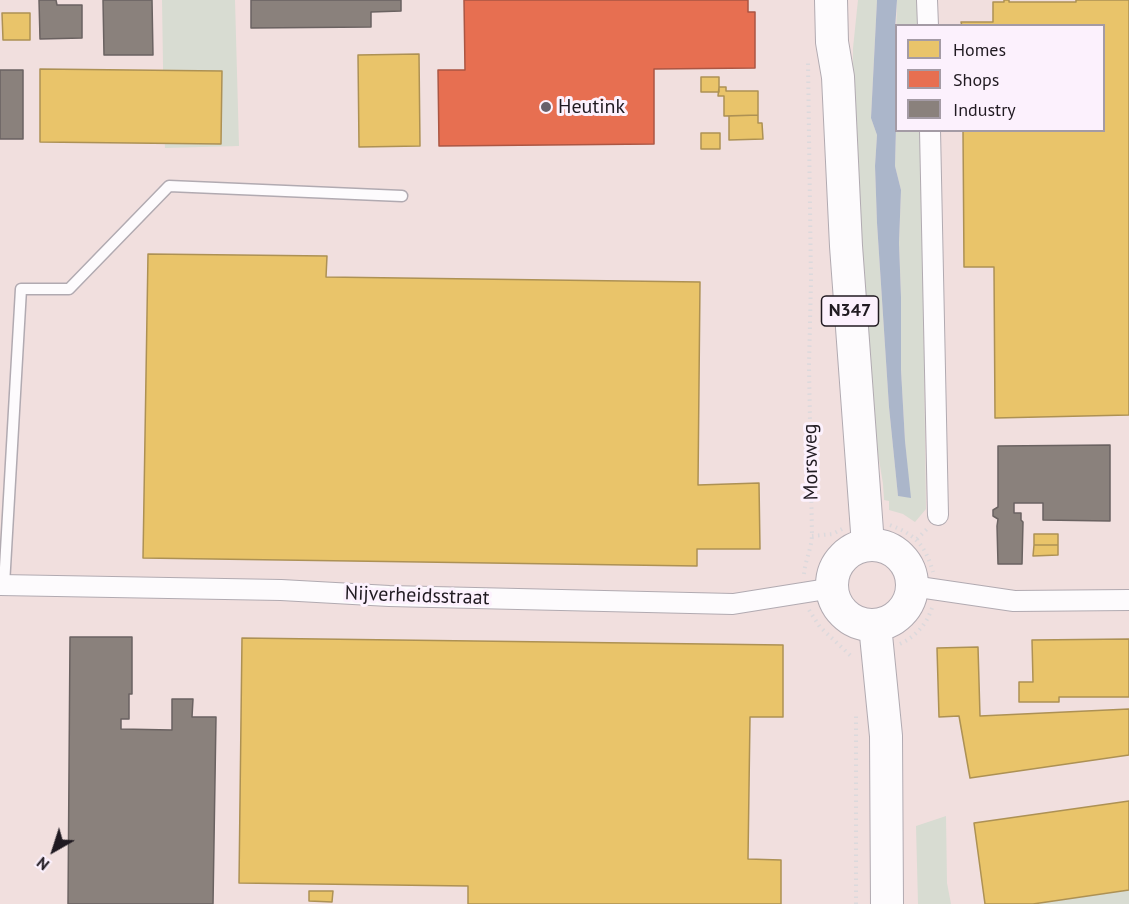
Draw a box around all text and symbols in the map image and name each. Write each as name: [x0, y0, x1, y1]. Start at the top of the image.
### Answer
legend: [895, 24, 1105, 132]
text: Homes: [953, 38, 1006, 61]
text: Shops: [953, 68, 999, 91]
place label: Heutink: [558, 95, 625, 119]
text: Industry: [953, 98, 1016, 121]
marker: Heutink: [539, 100, 553, 114]
road number: N347: [822, 296, 878, 326]
street label: Morsweg: [798, 423, 824, 501]
street label: Nijverheidsstraat: [344, 581, 490, 611]
north arrow: [24, 820, 84, 880]
text: N: [32, 853, 53, 875]

